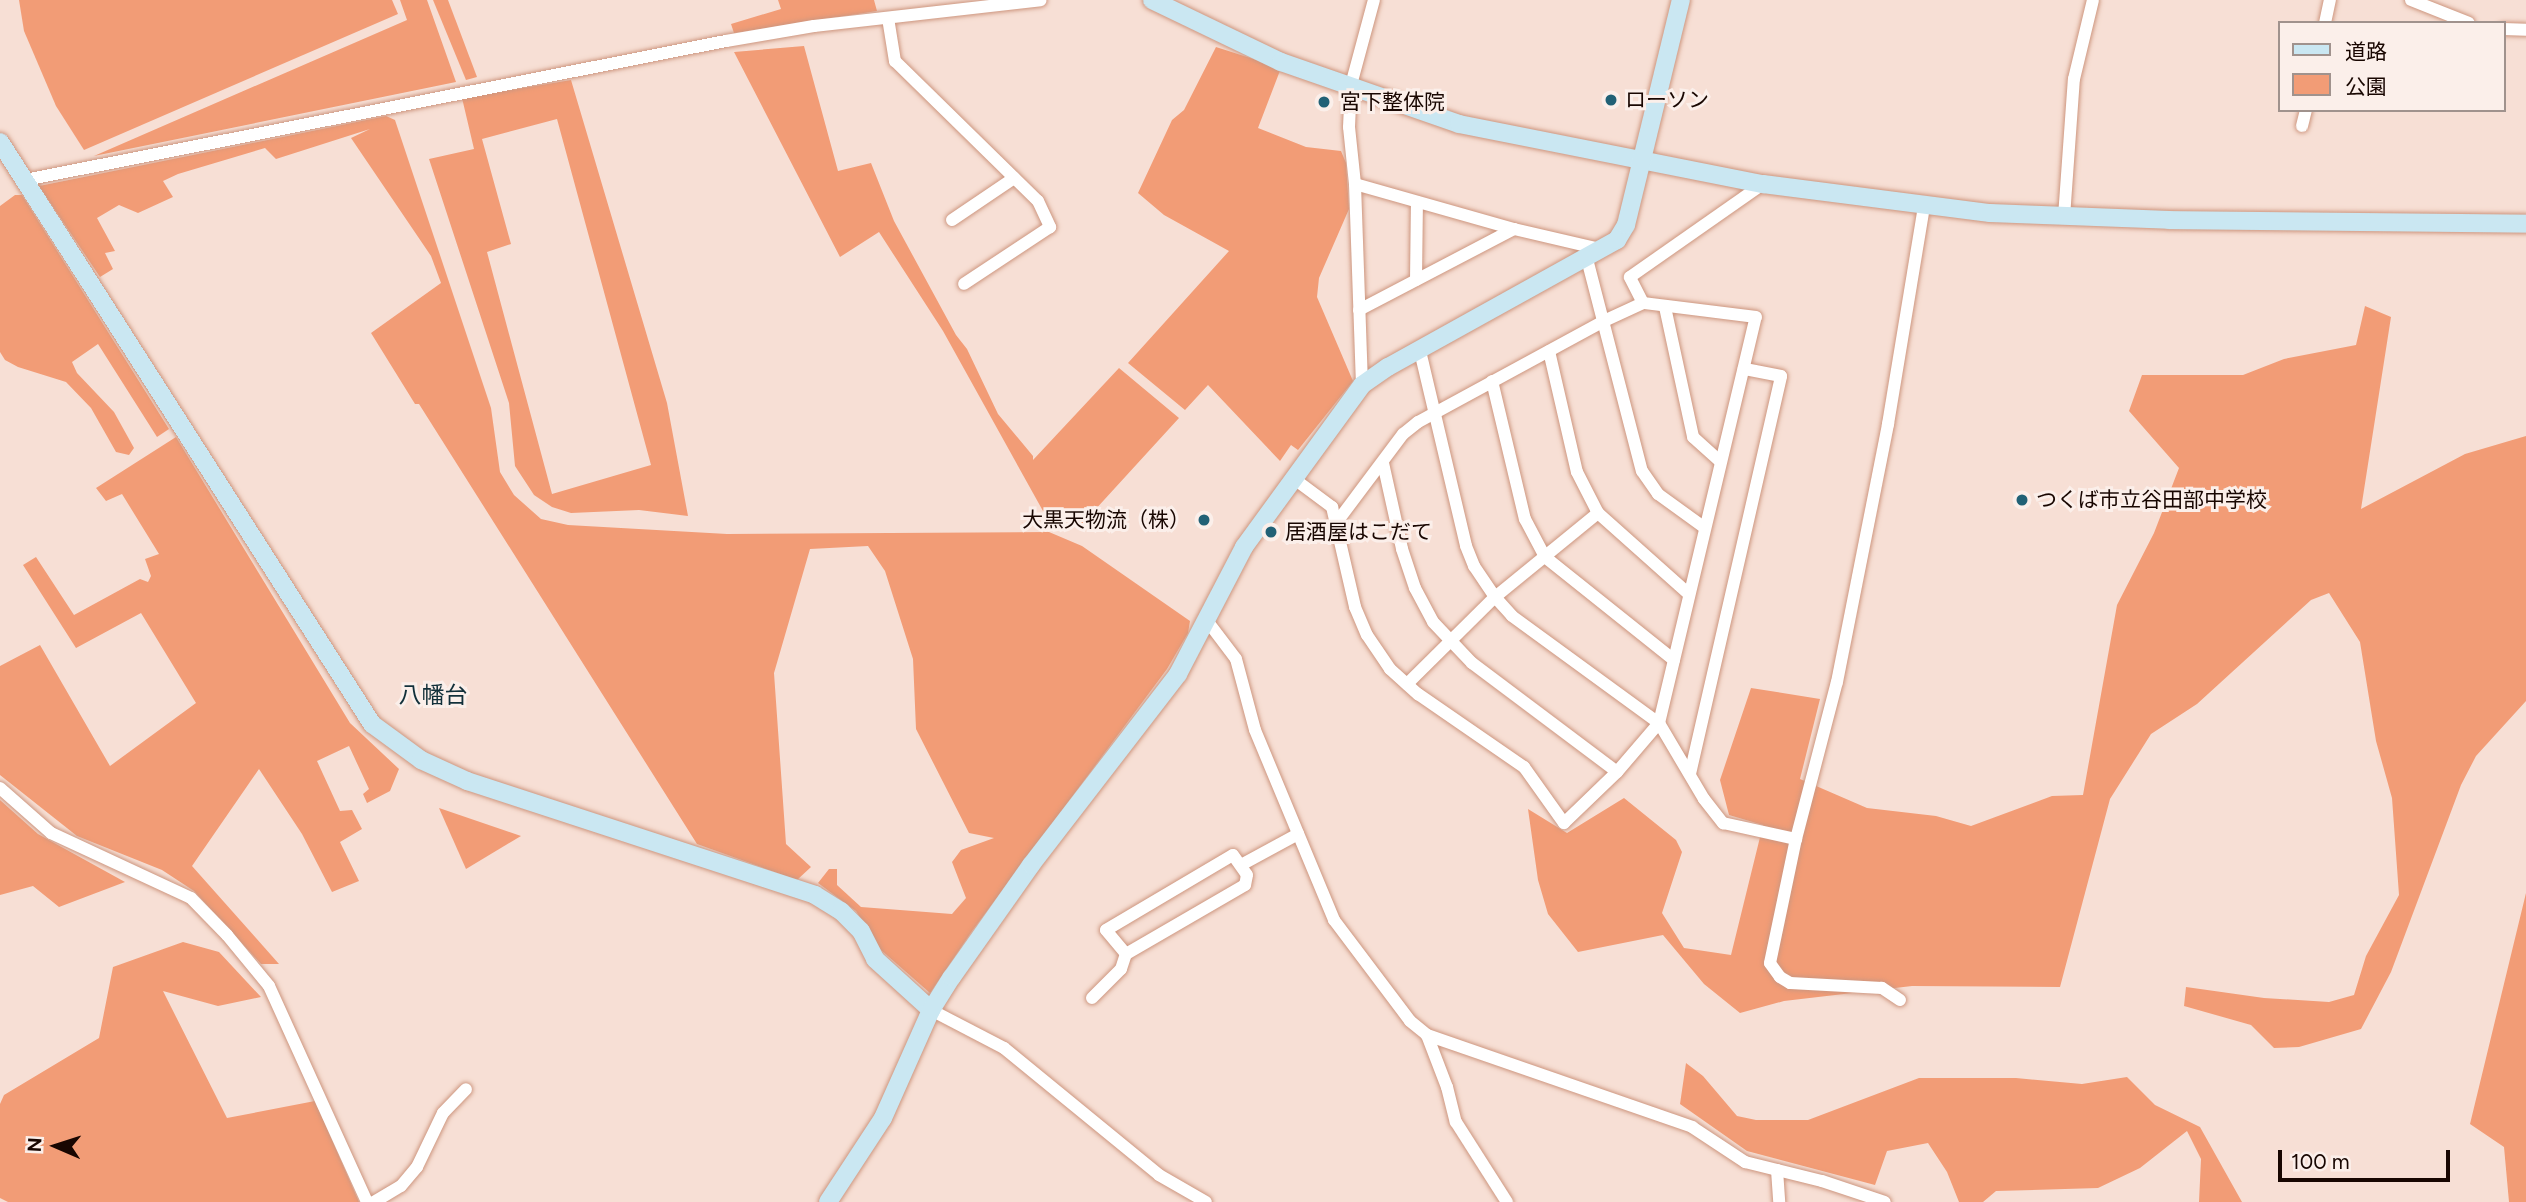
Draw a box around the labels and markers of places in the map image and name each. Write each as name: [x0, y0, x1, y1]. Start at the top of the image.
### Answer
place label: ローソン: [1625, 87, 1709, 113]
place label: 宮下整体院: [1340, 89, 1445, 115]
marker: 宮下整体院: [1314, 92, 1334, 112]
marker: ローソン: [1603, 92, 1619, 108]
place label: つくば市立谷田部中学校: [2036, 487, 2267, 513]
marker: つくば市立谷田部中学校: [2014, 492, 2030, 508]
place label: 大黒天物流（株）: [1022, 507, 1190, 533]
marker: 大黒天物流（株）: [1196, 512, 1212, 528]
place label: 居酒屋はこだて: [1285, 519, 1432, 545]
marker: 居酒屋はこだて: [1263, 524, 1279, 540]

